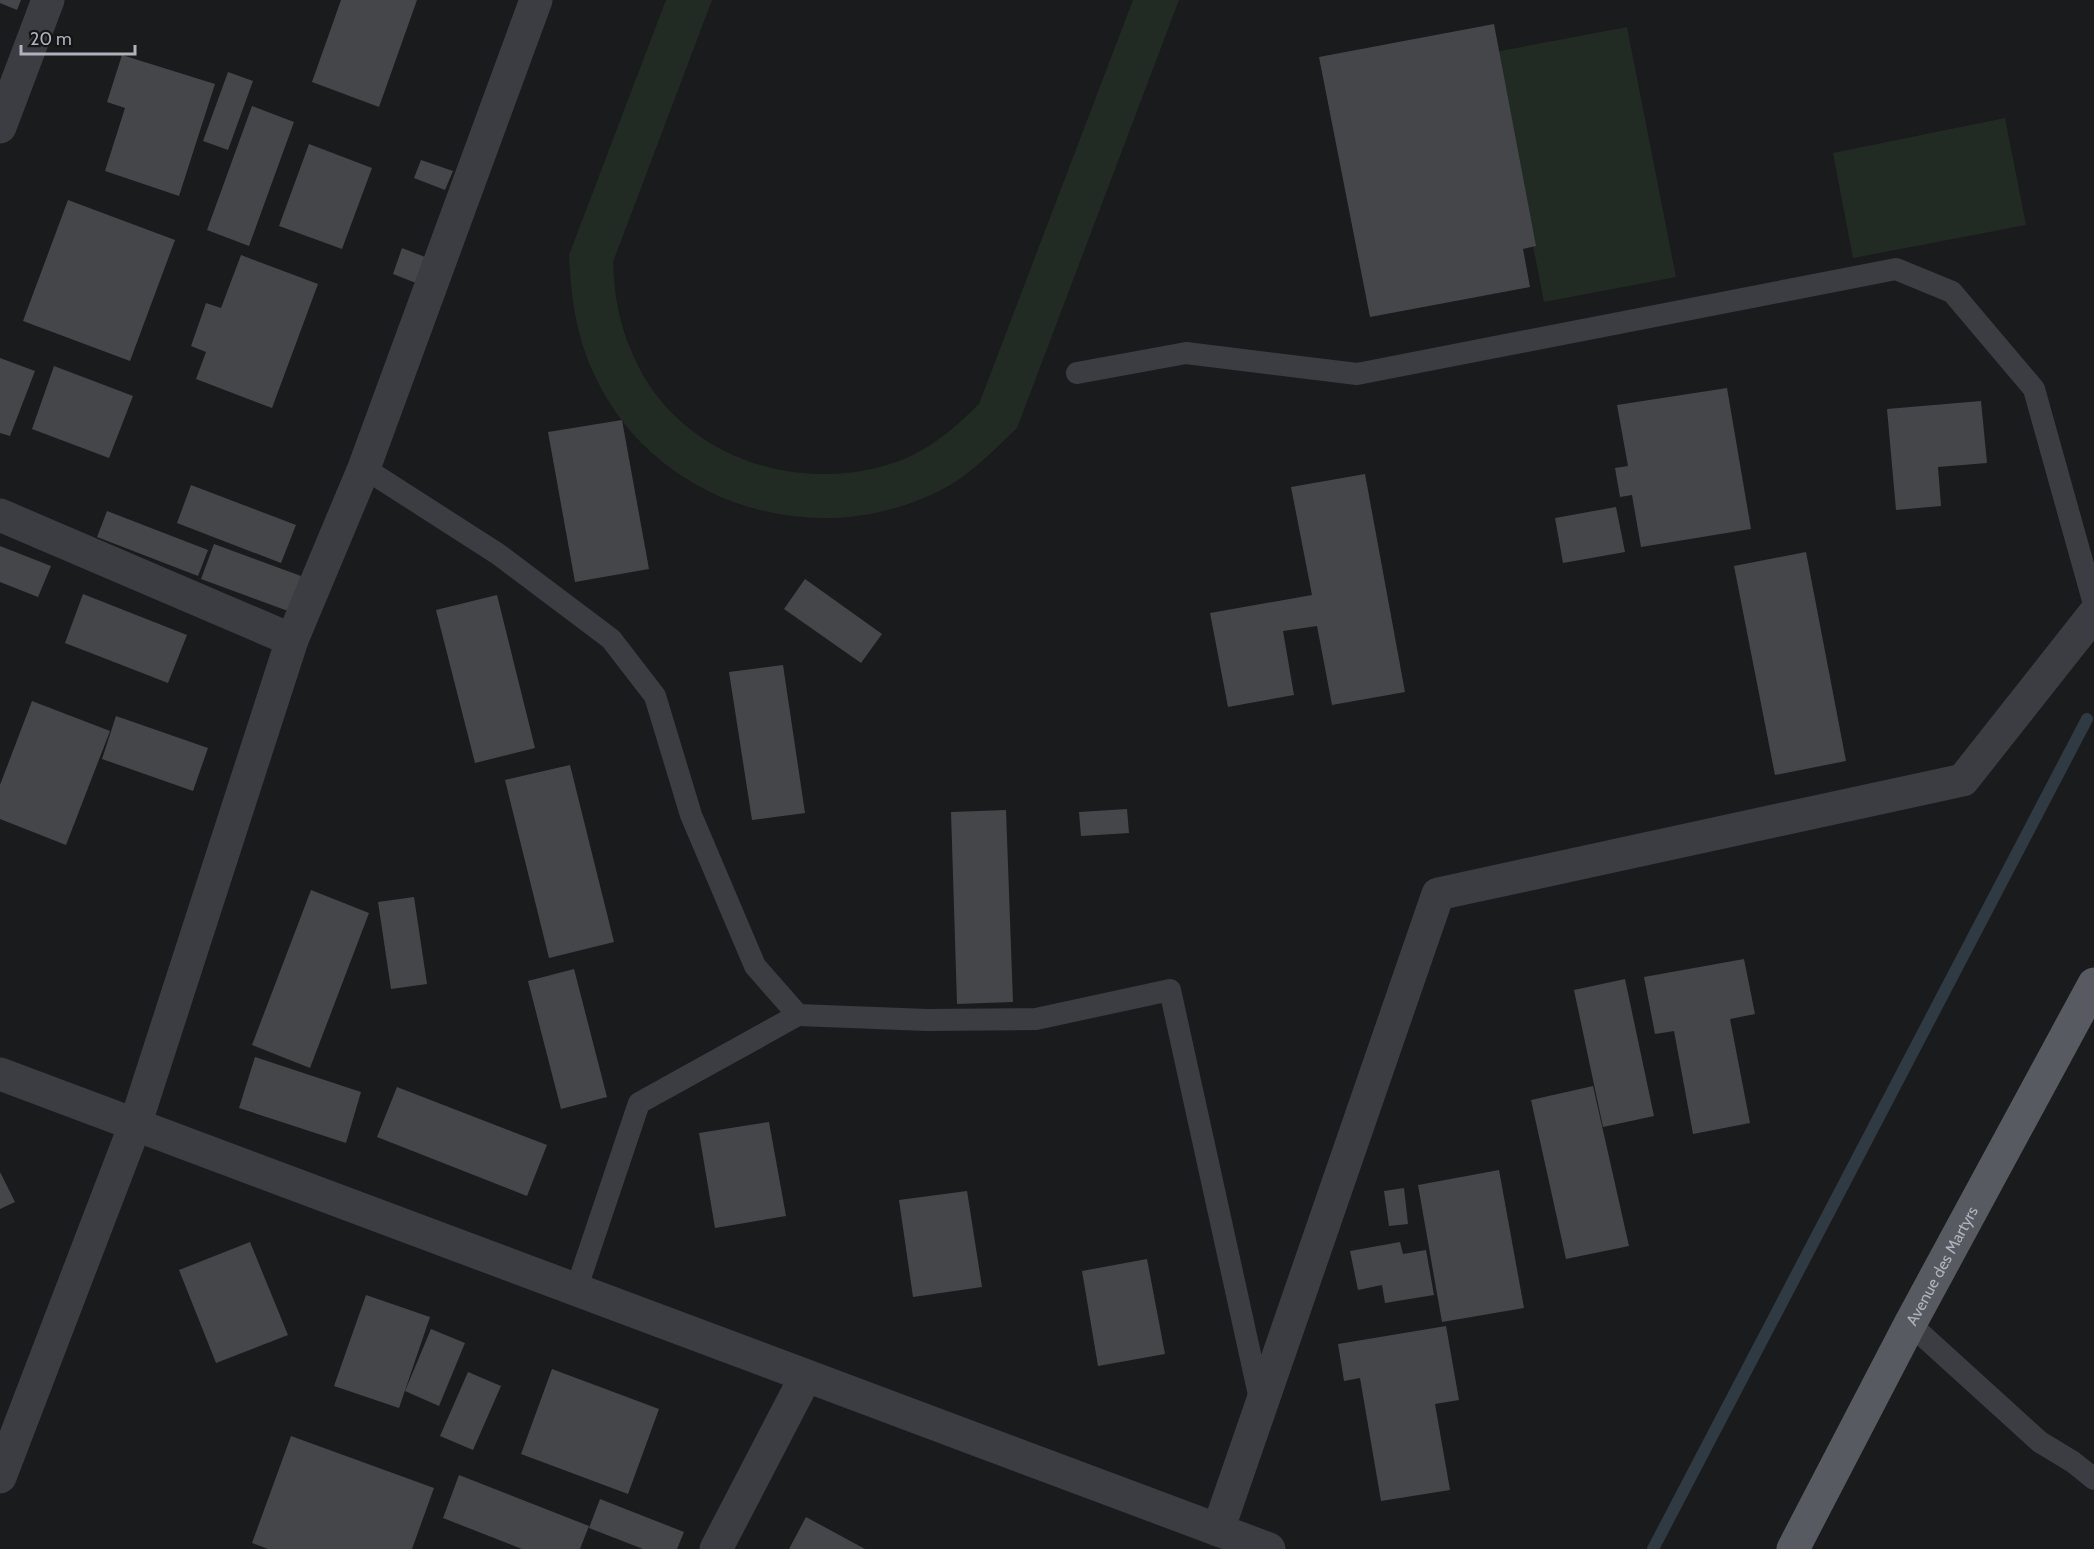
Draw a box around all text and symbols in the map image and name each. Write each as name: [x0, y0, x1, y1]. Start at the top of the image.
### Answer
scale bar: [21, 18, 135, 56]
text: 20 m: [30, 28, 72, 50]
street label: Avenue des Martyrs: [1902, 1203, 1982, 1329]

